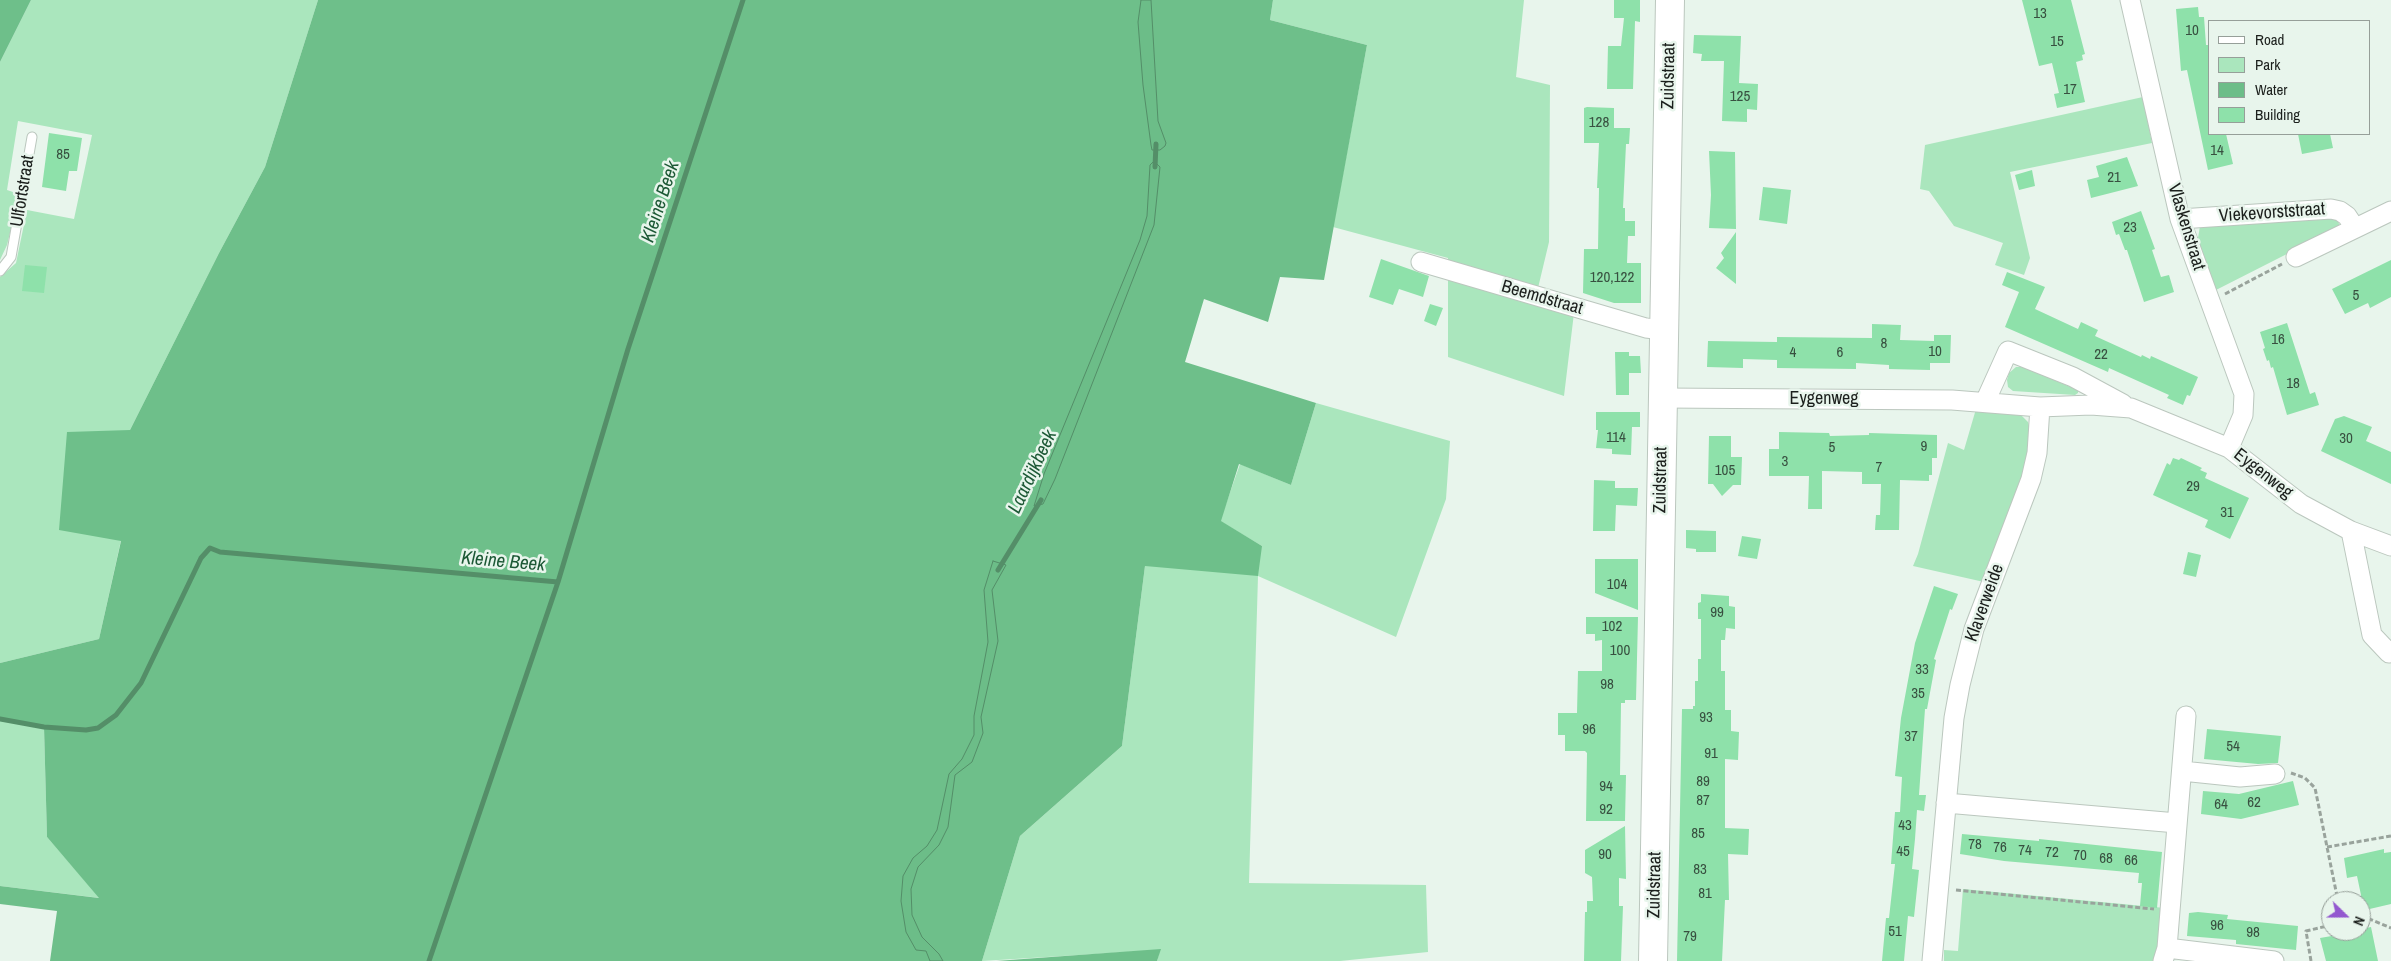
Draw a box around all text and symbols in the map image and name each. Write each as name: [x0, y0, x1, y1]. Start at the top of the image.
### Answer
house number: 13: [2033, 5, 2047, 23]
legend: [2208, 20, 2371, 135]
house number: 10: [2185, 22, 2199, 40]
text: Road: [2255, 29, 2284, 50]
house number: 15: [2050, 33, 2064, 51]
street label: Zuidstraat: [1658, 43, 1680, 109]
text: Park: [2255, 54, 2280, 75]
text: Water: [2255, 79, 2287, 100]
house number: 17: [2063, 81, 2077, 99]
house number: 125: [1730, 88, 1750, 106]
text: Building: [2255, 104, 2300, 125]
house number: 128: [1589, 114, 1609, 132]
house number: 14: [2210, 142, 2224, 160]
house number: 85: [56, 146, 70, 164]
street label: Ulfortstraat: [7, 154, 39, 228]
water label: Kleine Beek: [637, 159, 685, 245]
house number: 21: [2107, 169, 2121, 187]
street label: Vlaskenstraat: [2163, 181, 2209, 273]
street label: Viekevorststraat: [2218, 199, 2326, 227]
house number: 23: [2123, 219, 2137, 237]
house number: 120,122: [1590, 269, 1634, 287]
street label: Beemdstraat: [1499, 276, 1585, 320]
house number: 5: [2353, 287, 2359, 305]
house number: 16: [2271, 331, 2285, 349]
house number: 8: [1881, 335, 1887, 353]
house number: 10: [1928, 343, 1942, 361]
house number: 4: [1790, 344, 1796, 362]
house number: 6: [1837, 344, 1843, 362]
house number: 22: [2094, 346, 2108, 364]
house number: 18: [2286, 375, 2300, 393]
street label: Eygenweg: [1790, 388, 1858, 410]
water label: Laardijkbeek: [1004, 427, 1062, 517]
house number: 114: [1606, 429, 1626, 447]
house number: 30: [2339, 430, 2353, 448]
house number: 9: [1921, 438, 1927, 456]
house number: 5: [1829, 439, 1835, 457]
street label: Eygenweg: [2229, 444, 2297, 504]
street label: Zuidstraat: [1650, 447, 1672, 513]
house number: 3: [1782, 453, 1788, 471]
house number: 7: [1876, 459, 1882, 477]
house number: 105: [1715, 462, 1735, 480]
house number: 29: [2186, 478, 2200, 496]
house number: 31: [2220, 504, 2234, 522]
water label: Kleine Beek: [460, 547, 546, 577]
street label: Klaverweide: [1961, 561, 2009, 645]
house number: 104: [1607, 576, 1627, 594]
house number: 99: [1710, 604, 1724, 622]
house number: 102: [1602, 618, 1622, 636]
house number: 100: [1610, 642, 1630, 660]
house number: 33: [1915, 661, 1929, 679]
house number: 98: [1600, 676, 1614, 694]
house number: 35: [1911, 685, 1925, 703]
house number: 93: [1699, 709, 1713, 727]
house number: 96: [1582, 721, 1596, 739]
house number: 37: [1904, 728, 1918, 746]
house number: 54: [2226, 738, 2240, 756]
house number: 91: [1704, 745, 1718, 763]
house number: 89: [1696, 773, 1710, 791]
house number: 94: [1599, 778, 1613, 796]
house number: 87: [1696, 792, 1710, 810]
house number: 62: [2247, 794, 2261, 812]
house number: 64: [2214, 796, 2228, 814]
house number: 92: [1599, 801, 1613, 819]
house number: 43: [1898, 817, 1912, 835]
house number: 85: [1691, 825, 1705, 843]
house number: 78: [1968, 836, 1982, 854]
house number: 76: [1993, 839, 2007, 857]
house number: 74: [2018, 842, 2032, 860]
house number: 45: [1896, 843, 1910, 861]
house number: 72: [2045, 844, 2059, 862]
house number: 90: [1598, 846, 1612, 864]
house number: 70: [2073, 847, 2087, 865]
house number: 68: [2099, 850, 2113, 868]
street label: Zuidstraat: [1644, 852, 1666, 918]
house number: 66: [2124, 852, 2138, 870]
house number: 83: [1693, 861, 1707, 879]
house number: 81: [1698, 885, 1712, 903]
north arrow: [2321, 891, 2371, 941]
text: N: [2349, 914, 2369, 928]
house number: 96: [2210, 917, 2224, 935]
house number: 51: [1888, 923, 1902, 941]
house number: 98: [2246, 924, 2260, 942]
house number: 79: [1683, 928, 1697, 946]

